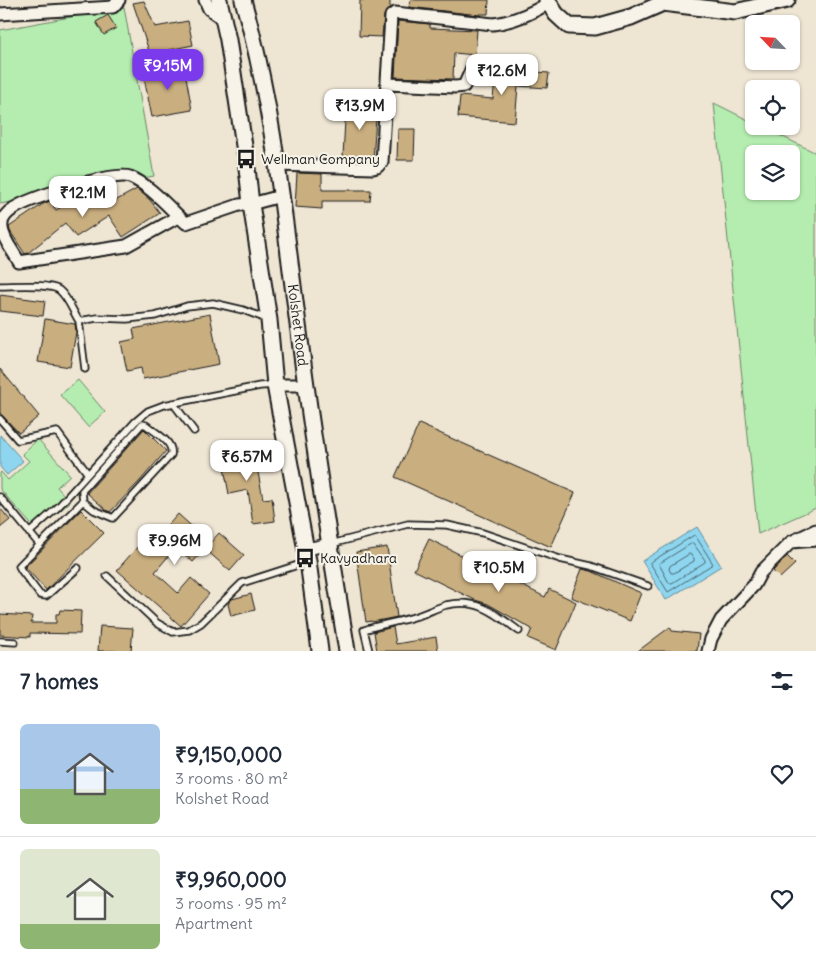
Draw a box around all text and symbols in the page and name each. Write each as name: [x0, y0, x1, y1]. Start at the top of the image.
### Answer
north arrow: [745, 15, 800, 70]
map controls: [745, 15, 800, 200]
pin: ₹9.15M: [127, 48, 209, 91]
pin: ₹12.6M: [461, 54, 543, 96]
text: ₹9.15M: [143, 55, 193, 75]
text: ₹12.6M: [477, 60, 527, 80]
button: locate: [745, 80, 800, 135]
pin: ₹13.9M: [319, 88, 401, 131]
text: ₹13.9M: [335, 95, 385, 115]
button: layers: [745, 145, 800, 200]
bus stop icon: Wellman Company: [235, 148, 257, 170]
place label: Wellman Company: [261, 150, 380, 168]
pin: ₹12.1M: [42, 176, 124, 218]
text: ₹12.1M: [60, 182, 106, 202]
street label: Kolshet Road: [284, 283, 312, 367]
pin: ₹6.57M: [206, 440, 288, 482]
text: ₹6.57M: [221, 446, 273, 466]
pin: ₹9.96M: [134, 524, 216, 566]
text: ₹9.96M: [149, 530, 201, 550]
bus stop icon: Kavyadhara: [294, 547, 316, 569]
place label: Kavyadhara: [320, 549, 397, 567]
pin: ₹10.5M: [458, 550, 540, 593]
text: ₹10.5M: [473, 557, 525, 577]
icon: filters: [768, 667, 796, 695]
text: 7 homes: [20, 668, 99, 695]
text: ₹9,150,000: [175, 741, 282, 768]
icon: home: [60, 744, 120, 804]
icon: heart: [768, 760, 796, 788]
text: 3 rooms · 80 m²: [175, 768, 288, 788]
text: Kolshet Road: [175, 788, 269, 808]
text: ₹9,960,000: [175, 866, 287, 893]
icon: home: [60, 869, 120, 929]
icon: heart: [768, 885, 796, 913]
text: 3 rooms · 95 m²: [175, 893, 287, 913]
text: Apartment: [175, 913, 253, 933]

